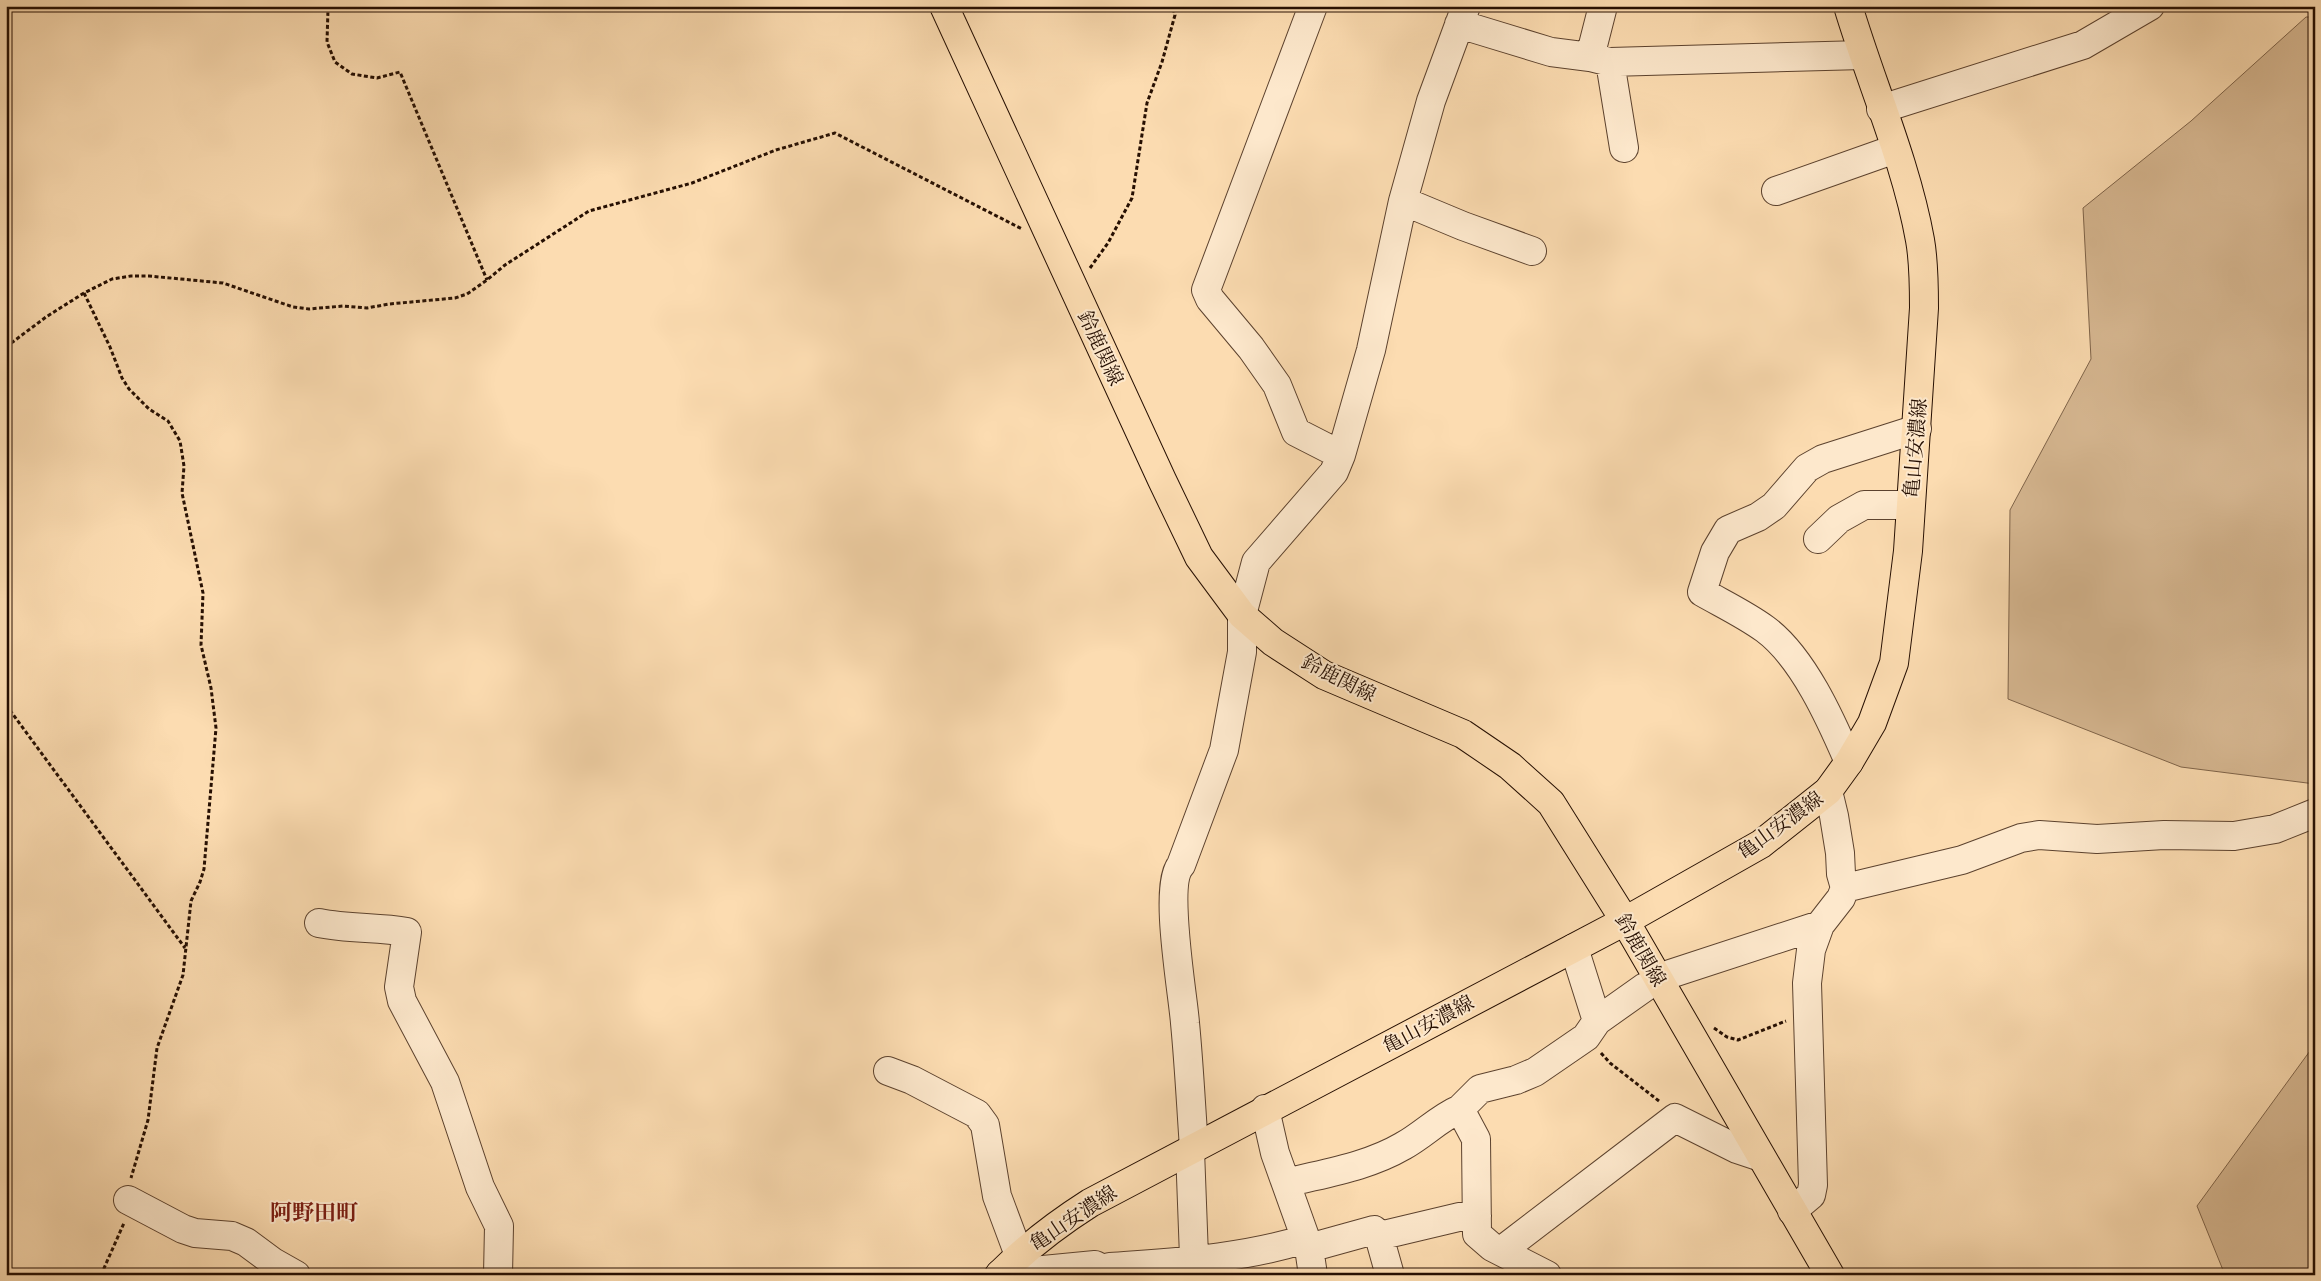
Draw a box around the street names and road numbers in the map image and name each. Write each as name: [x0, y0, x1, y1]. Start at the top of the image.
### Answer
street label: 鈴鹿関線: [1071, 307, 1128, 390]
street label: 亀山安濃線: [1900, 397, 1933, 499]
street label: 鈴鹿関線: [1297, 650, 1380, 709]
street label: 亀山安濃線: [1733, 787, 1829, 866]
street label: 鈴鹿関線: [1609, 910, 1671, 992]
street label: 亀山安濃線: [1379, 991, 1479, 1060]
street label: 亀山安濃線: [1025, 1181, 1122, 1258]

